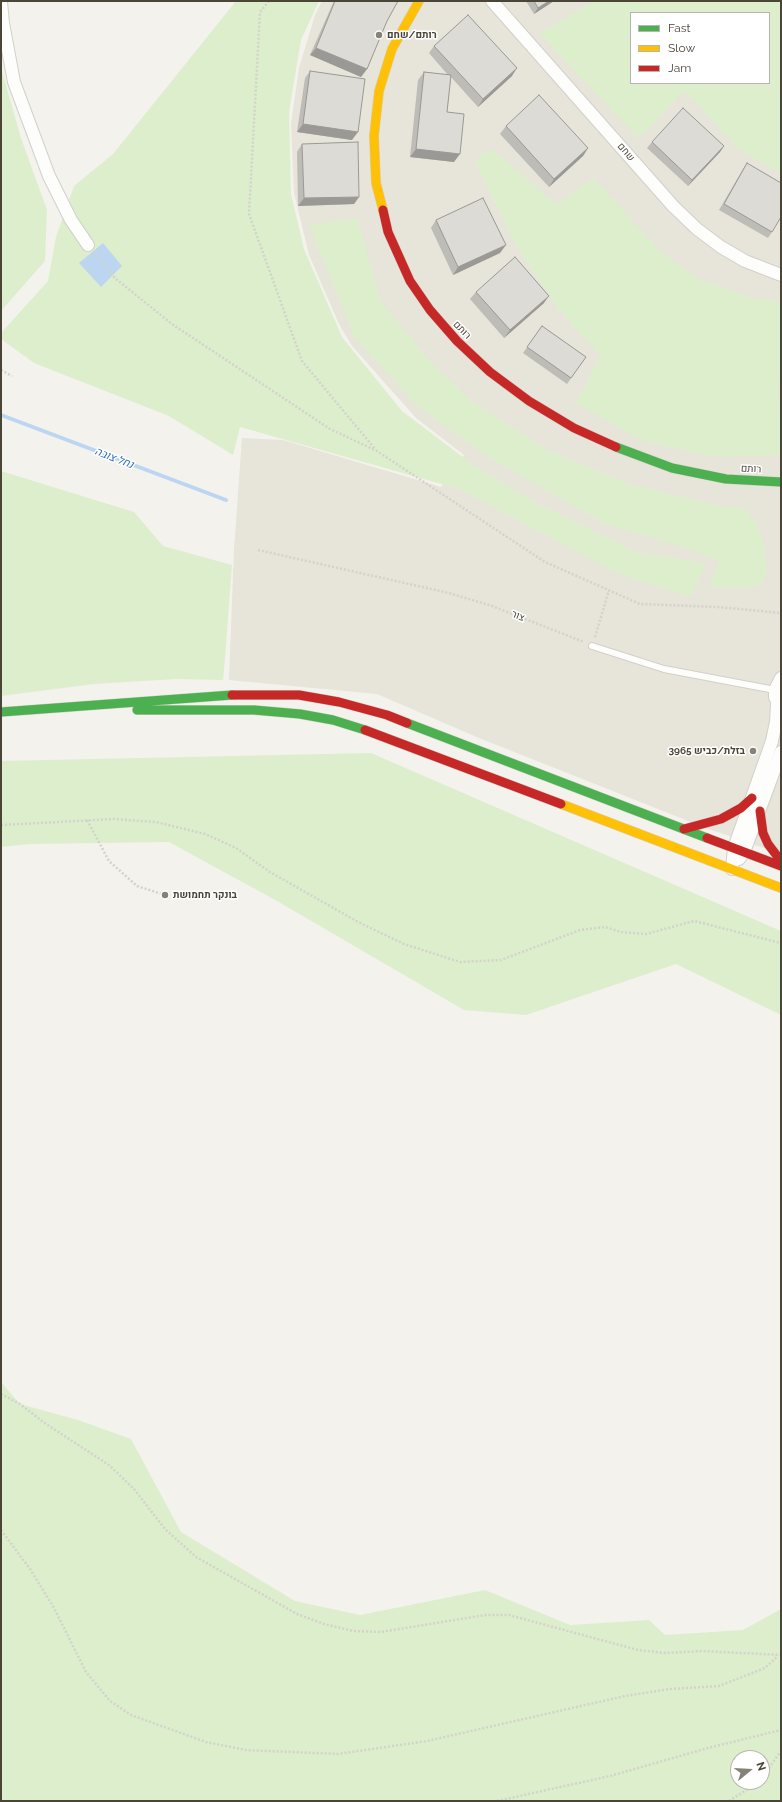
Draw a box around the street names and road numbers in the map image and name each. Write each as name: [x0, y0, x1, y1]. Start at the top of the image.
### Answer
street label: שחם: [615, 140, 637, 164]
street label: רותם: [451, 318, 473, 342]
street label: רותם: [740, 462, 762, 476]
street label: צור: [510, 608, 526, 624]

